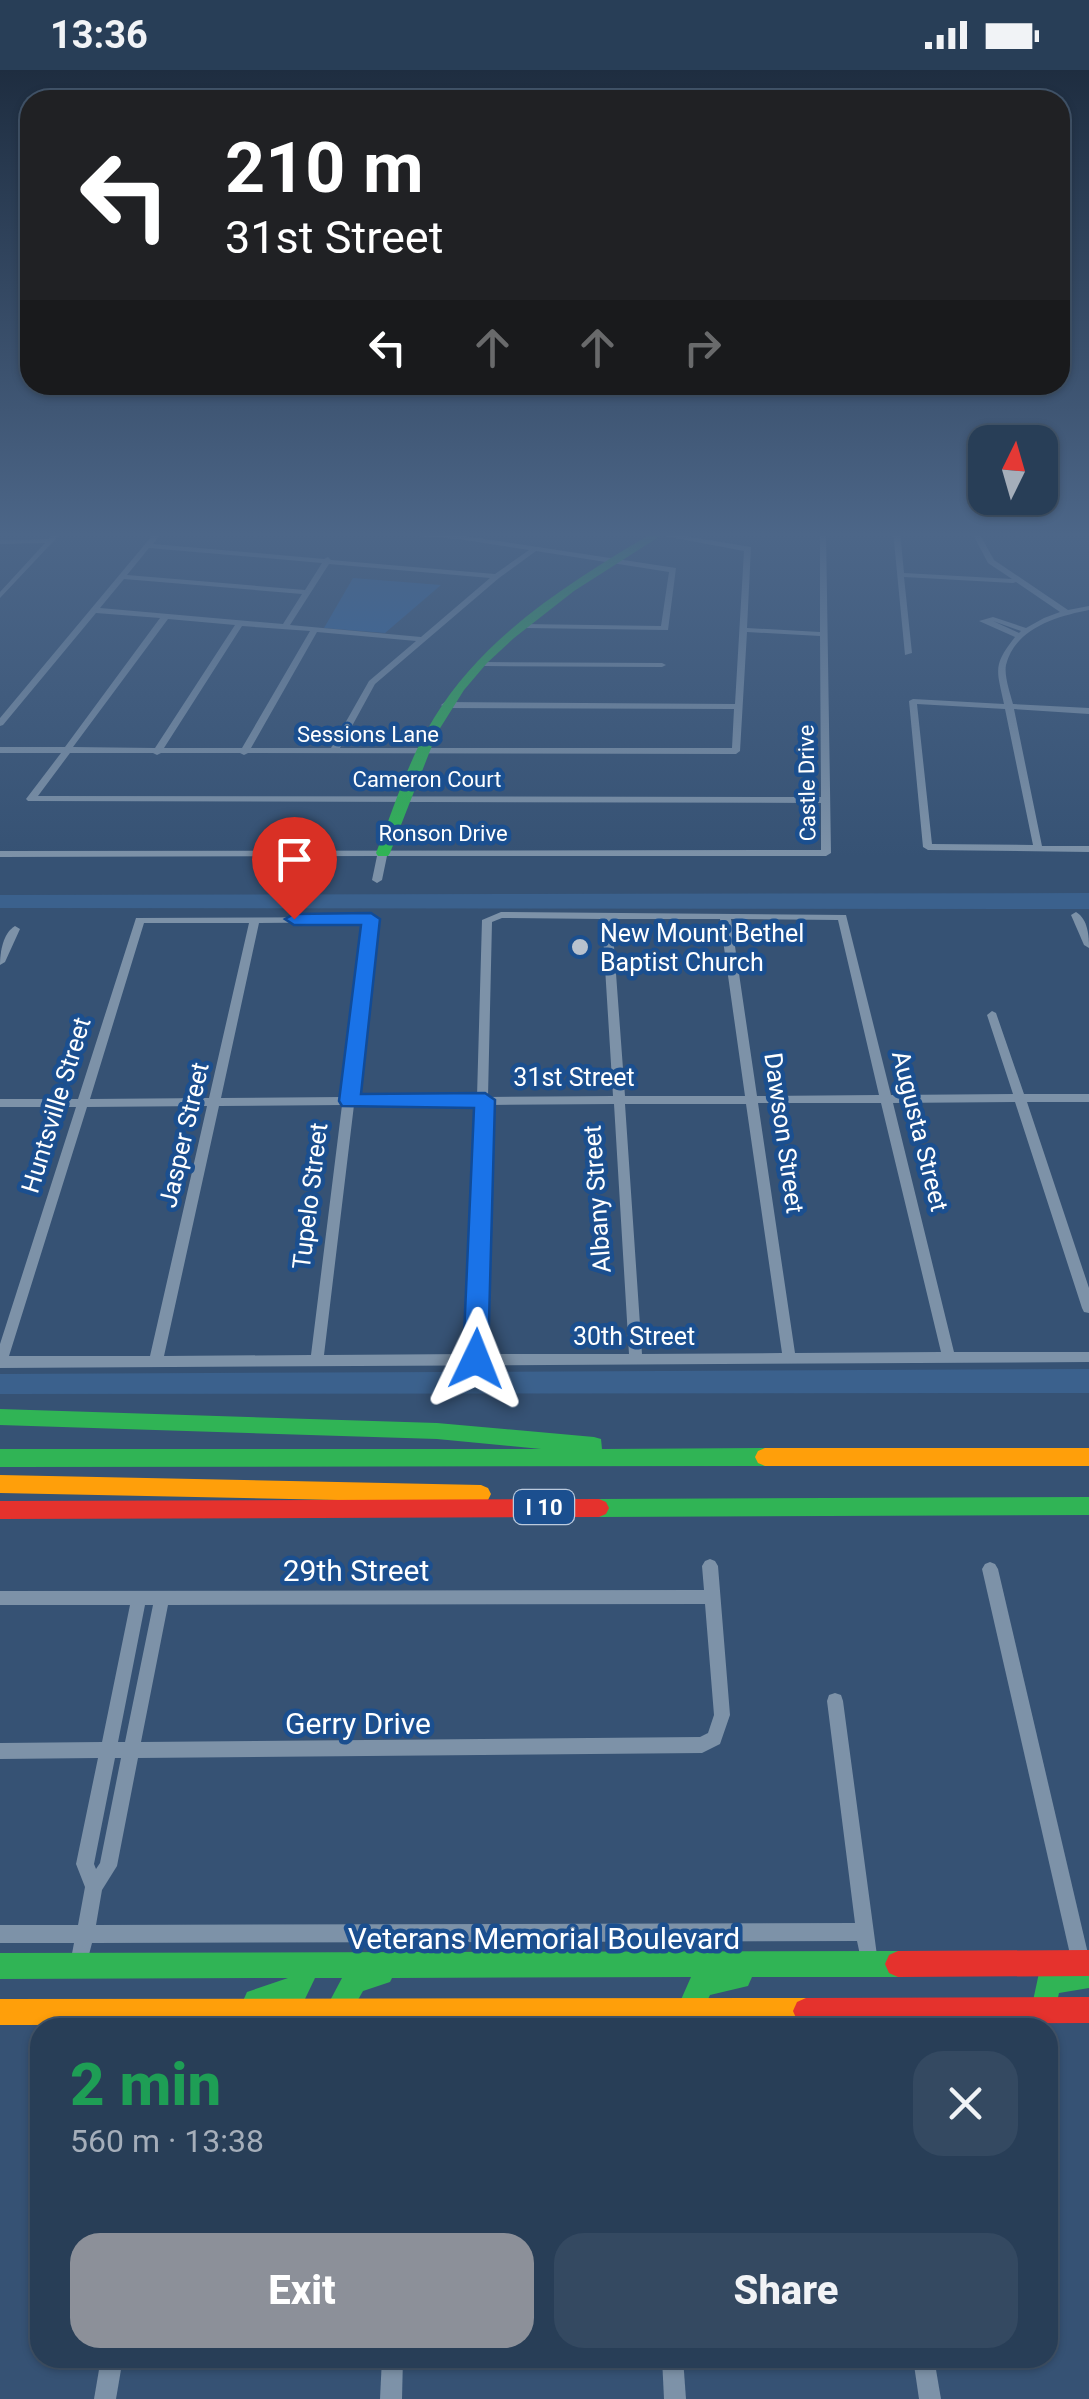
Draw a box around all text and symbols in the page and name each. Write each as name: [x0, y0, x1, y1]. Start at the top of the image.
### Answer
text: 13:36: [50, 13, 148, 57]
text: 210 m: [225, 127, 424, 209]
icon: left: [60, 130, 190, 260]
text: 31st Street: [225, 211, 443, 264]
icon: left: [360, 320, 415, 375]
icon: ahead: [465, 320, 520, 375]
icon: ahead: [570, 320, 625, 375]
icon: right: [675, 320, 730, 375]
north arrow: [968, 425, 1058, 515]
map controls: [968, 425, 1058, 515]
street label: Sessions Lane: [297, 722, 439, 747]
street label: Castle Drive: [793, 724, 821, 842]
street label: Cameron Court: [353, 767, 501, 792]
pin: [252, 817, 337, 920]
street label: Ronson Drive: [378, 821, 508, 846]
icon: arrive: [267, 832, 322, 887]
place label: New Mount Bethel Baptist Church: [600, 919, 804, 977]
marker: New Mount Bethel Baptist Church: [569, 936, 591, 958]
street label: Huntsville Street: [15, 1014, 97, 1196]
street label: Augusta Street: [886, 1048, 954, 1214]
street label: Dawson Street: [758, 1051, 810, 1215]
street label: Jasper Street: [153, 1060, 215, 1210]
street label: 31st Street: [513, 1063, 635, 1092]
street label: Tupelo Street: [287, 1121, 333, 1271]
street label: Albany Street: [577, 1124, 617, 1274]
position arrow: [424, 1307, 528, 1411]
street label: 30th Street: [573, 1322, 695, 1351]
road number: I 10: [514, 1490, 574, 1524]
street label: 29th Street: [283, 1553, 429, 1588]
street label: Gerry Drive: [285, 1706, 431, 1741]
street label: Veterans Memorial Boulevard: [348, 1921, 740, 1956]
text: 2 min: [70, 2049, 221, 2120]
button: close: [913, 2051, 1018, 2156]
text: 560 m · 13:38: [70, 2122, 264, 2160]
button: Exit: [70, 2233, 534, 2348]
button: Share: [554, 2233, 1018, 2348]

